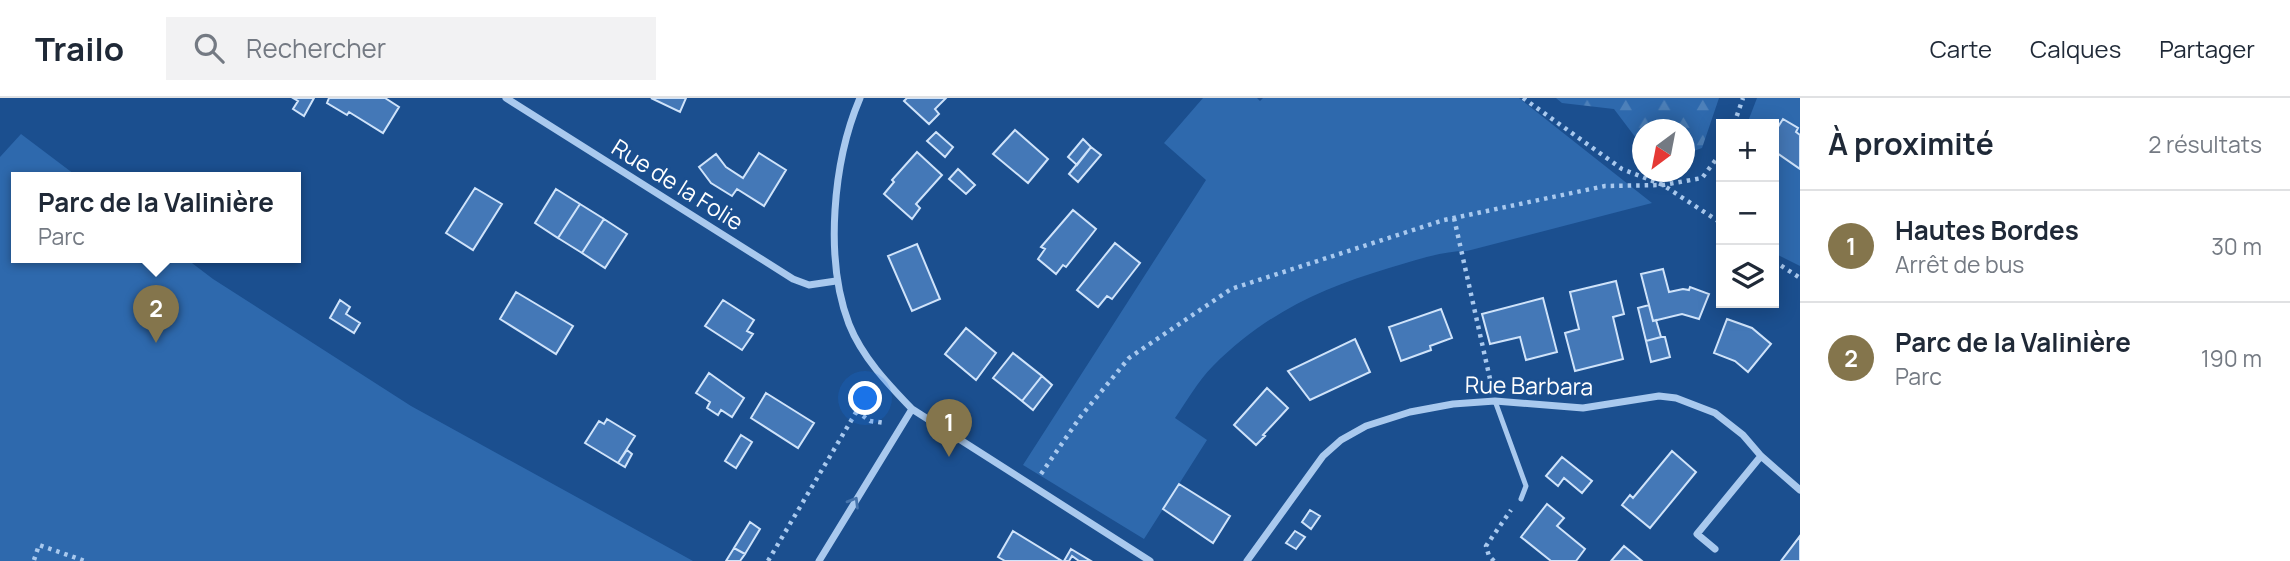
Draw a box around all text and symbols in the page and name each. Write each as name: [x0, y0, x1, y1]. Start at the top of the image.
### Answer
search box: [166, 17, 656, 80]
text: Trailo: [35, 26, 124, 71]
icon: search: [190, 29, 228, 67]
text: Rechercher: [246, 30, 386, 66]
text: Carte: [1930, 32, 1992, 65]
text: Calques: [2030, 32, 2121, 65]
text: Partager: [2159, 32, 2255, 65]
north arrow: [1632, 119, 1695, 182]
map controls: [1716, 119, 1779, 308]
button: +: [1716, 119, 1779, 182]
text: À proximité: [1828, 123, 1994, 164]
text: 2 résultats: [2148, 128, 2262, 160]
street label: Rue de la Folie: [606, 131, 750, 237]
popup: [11, 172, 301, 263]
button: −: [1716, 182, 1779, 245]
text: Parc de la Valinière: [38, 184, 274, 220]
text: Hautes Bordes: [1895, 212, 2079, 248]
text: Parc: [38, 220, 85, 252]
text: 1: [1846, 230, 1856, 262]
text: 30 m: [2211, 230, 2262, 262]
button: layers: [1716, 245, 1779, 308]
text: Arrêt de bus: [1895, 248, 2024, 280]
pin: 2: [133, 285, 179, 343]
text: Parc de la Valinière: [1895, 324, 2131, 360]
text: 2: [1844, 342, 1858, 374]
text: 190 m: [2201, 342, 2262, 374]
text: Parc: [1895, 360, 1942, 392]
street label: Rue Barbara: [1465, 368, 1593, 402]
your location: [848, 381, 882, 415]
pin: 1: [926, 399, 972, 457]
one-way arrow: [846, 497, 859, 510]

